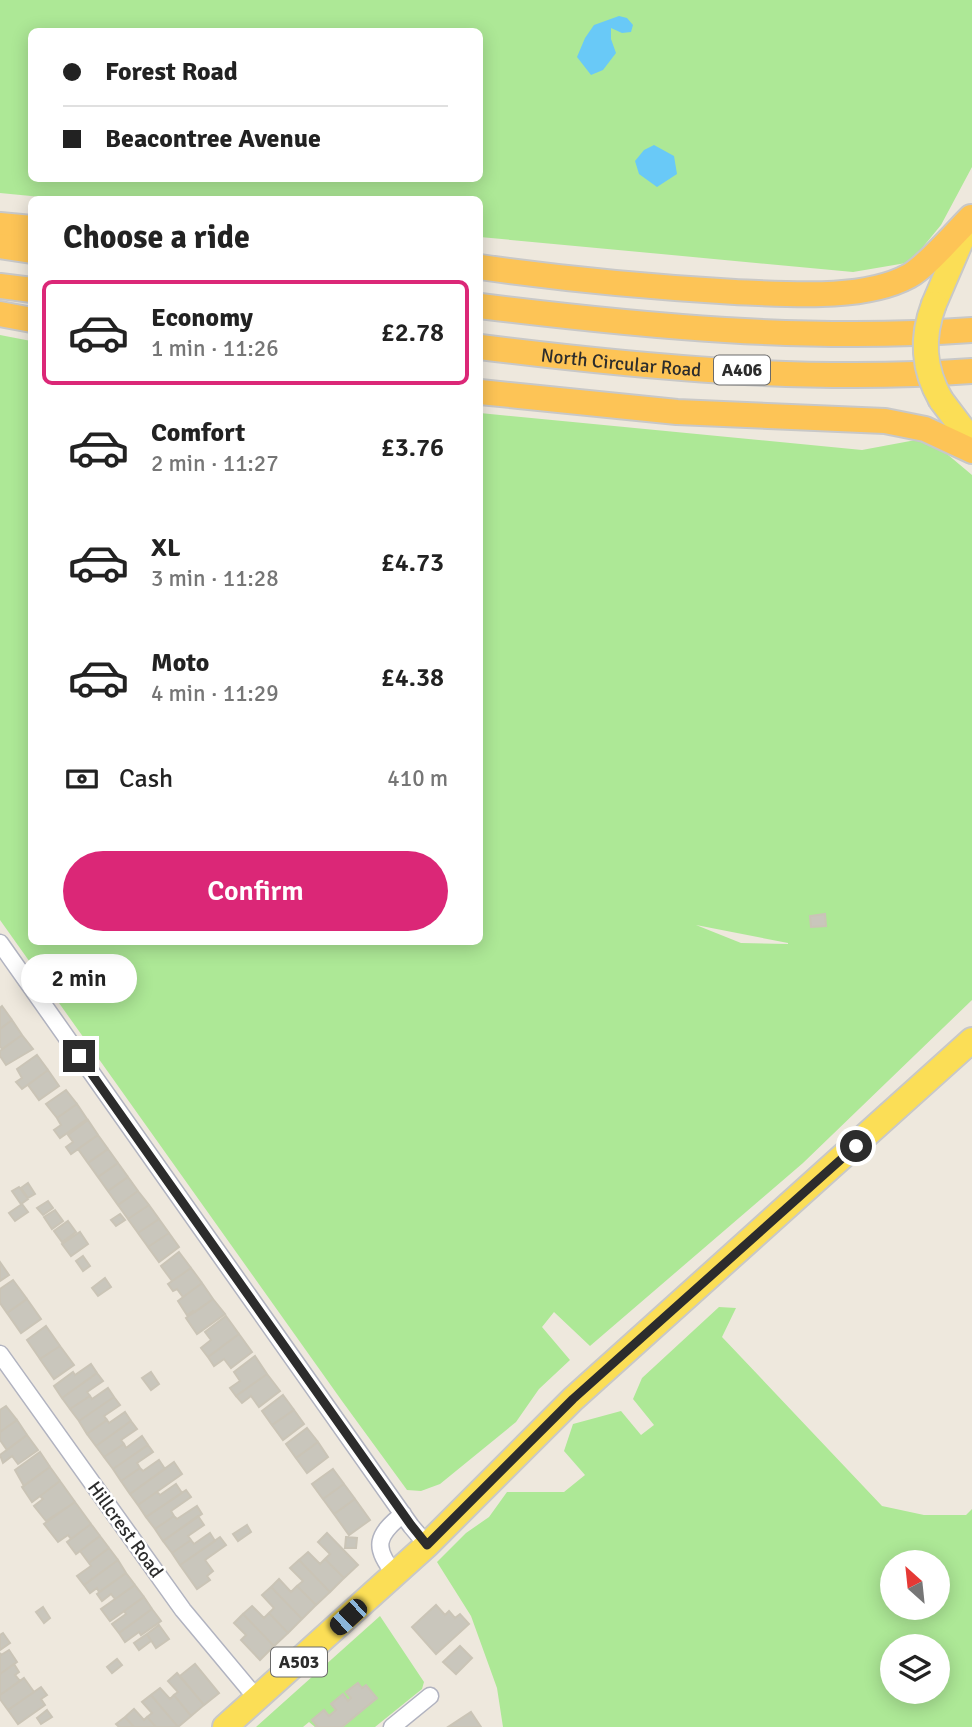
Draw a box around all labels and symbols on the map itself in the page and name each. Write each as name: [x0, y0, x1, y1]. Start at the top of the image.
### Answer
street label: North Circular Road: [539, 343, 702, 382]
road number: A406: [714, 356, 770, 384]
callout: 2 min: [21, 954, 137, 1004]
route end: [63, 1040, 95, 1072]
route start: [840, 1130, 872, 1162]
street label: Hillcrest Road: [82, 1477, 168, 1583]
north arrow: [880, 1550, 950, 1620]
car: [326, 1595, 371, 1639]
road number: A503: [271, 1647, 327, 1676]

